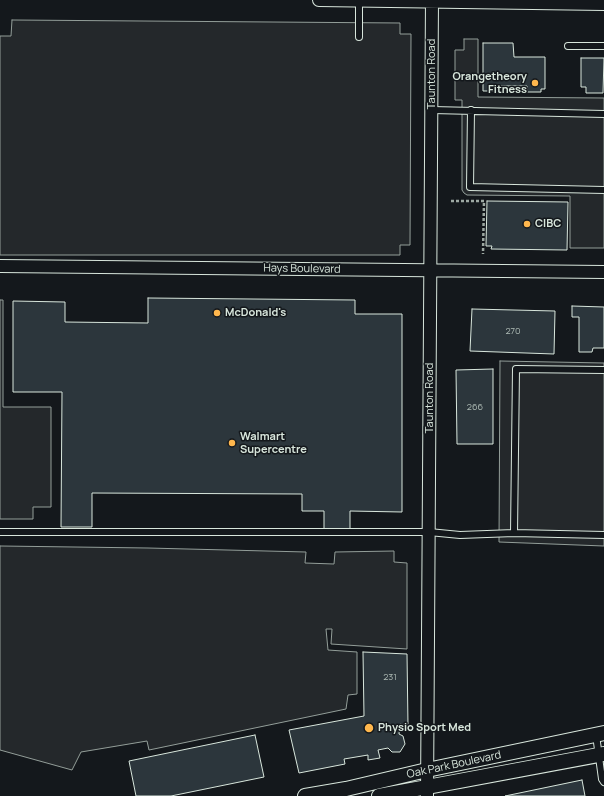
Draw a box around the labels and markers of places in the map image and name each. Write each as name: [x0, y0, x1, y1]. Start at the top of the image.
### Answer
place label: Orangetheory Fitness: [452, 70, 527, 96]
marker: Orangetheory Fitness: [530, 78, 540, 88]
place label: CIBC: [535, 217, 561, 231]
marker: CIBC: [522, 219, 532, 229]
place label: McDonald's: [225, 306, 286, 320]
marker: McDonald's: [212, 308, 222, 318]
place label: Walmart Supercentre: [240, 430, 307, 456]
marker: Walmart Supercentre: [227, 438, 237, 448]
place label: Physio Sport Med: [378, 721, 471, 735]
marker: Physio Sport Med: [363, 722, 375, 734]

